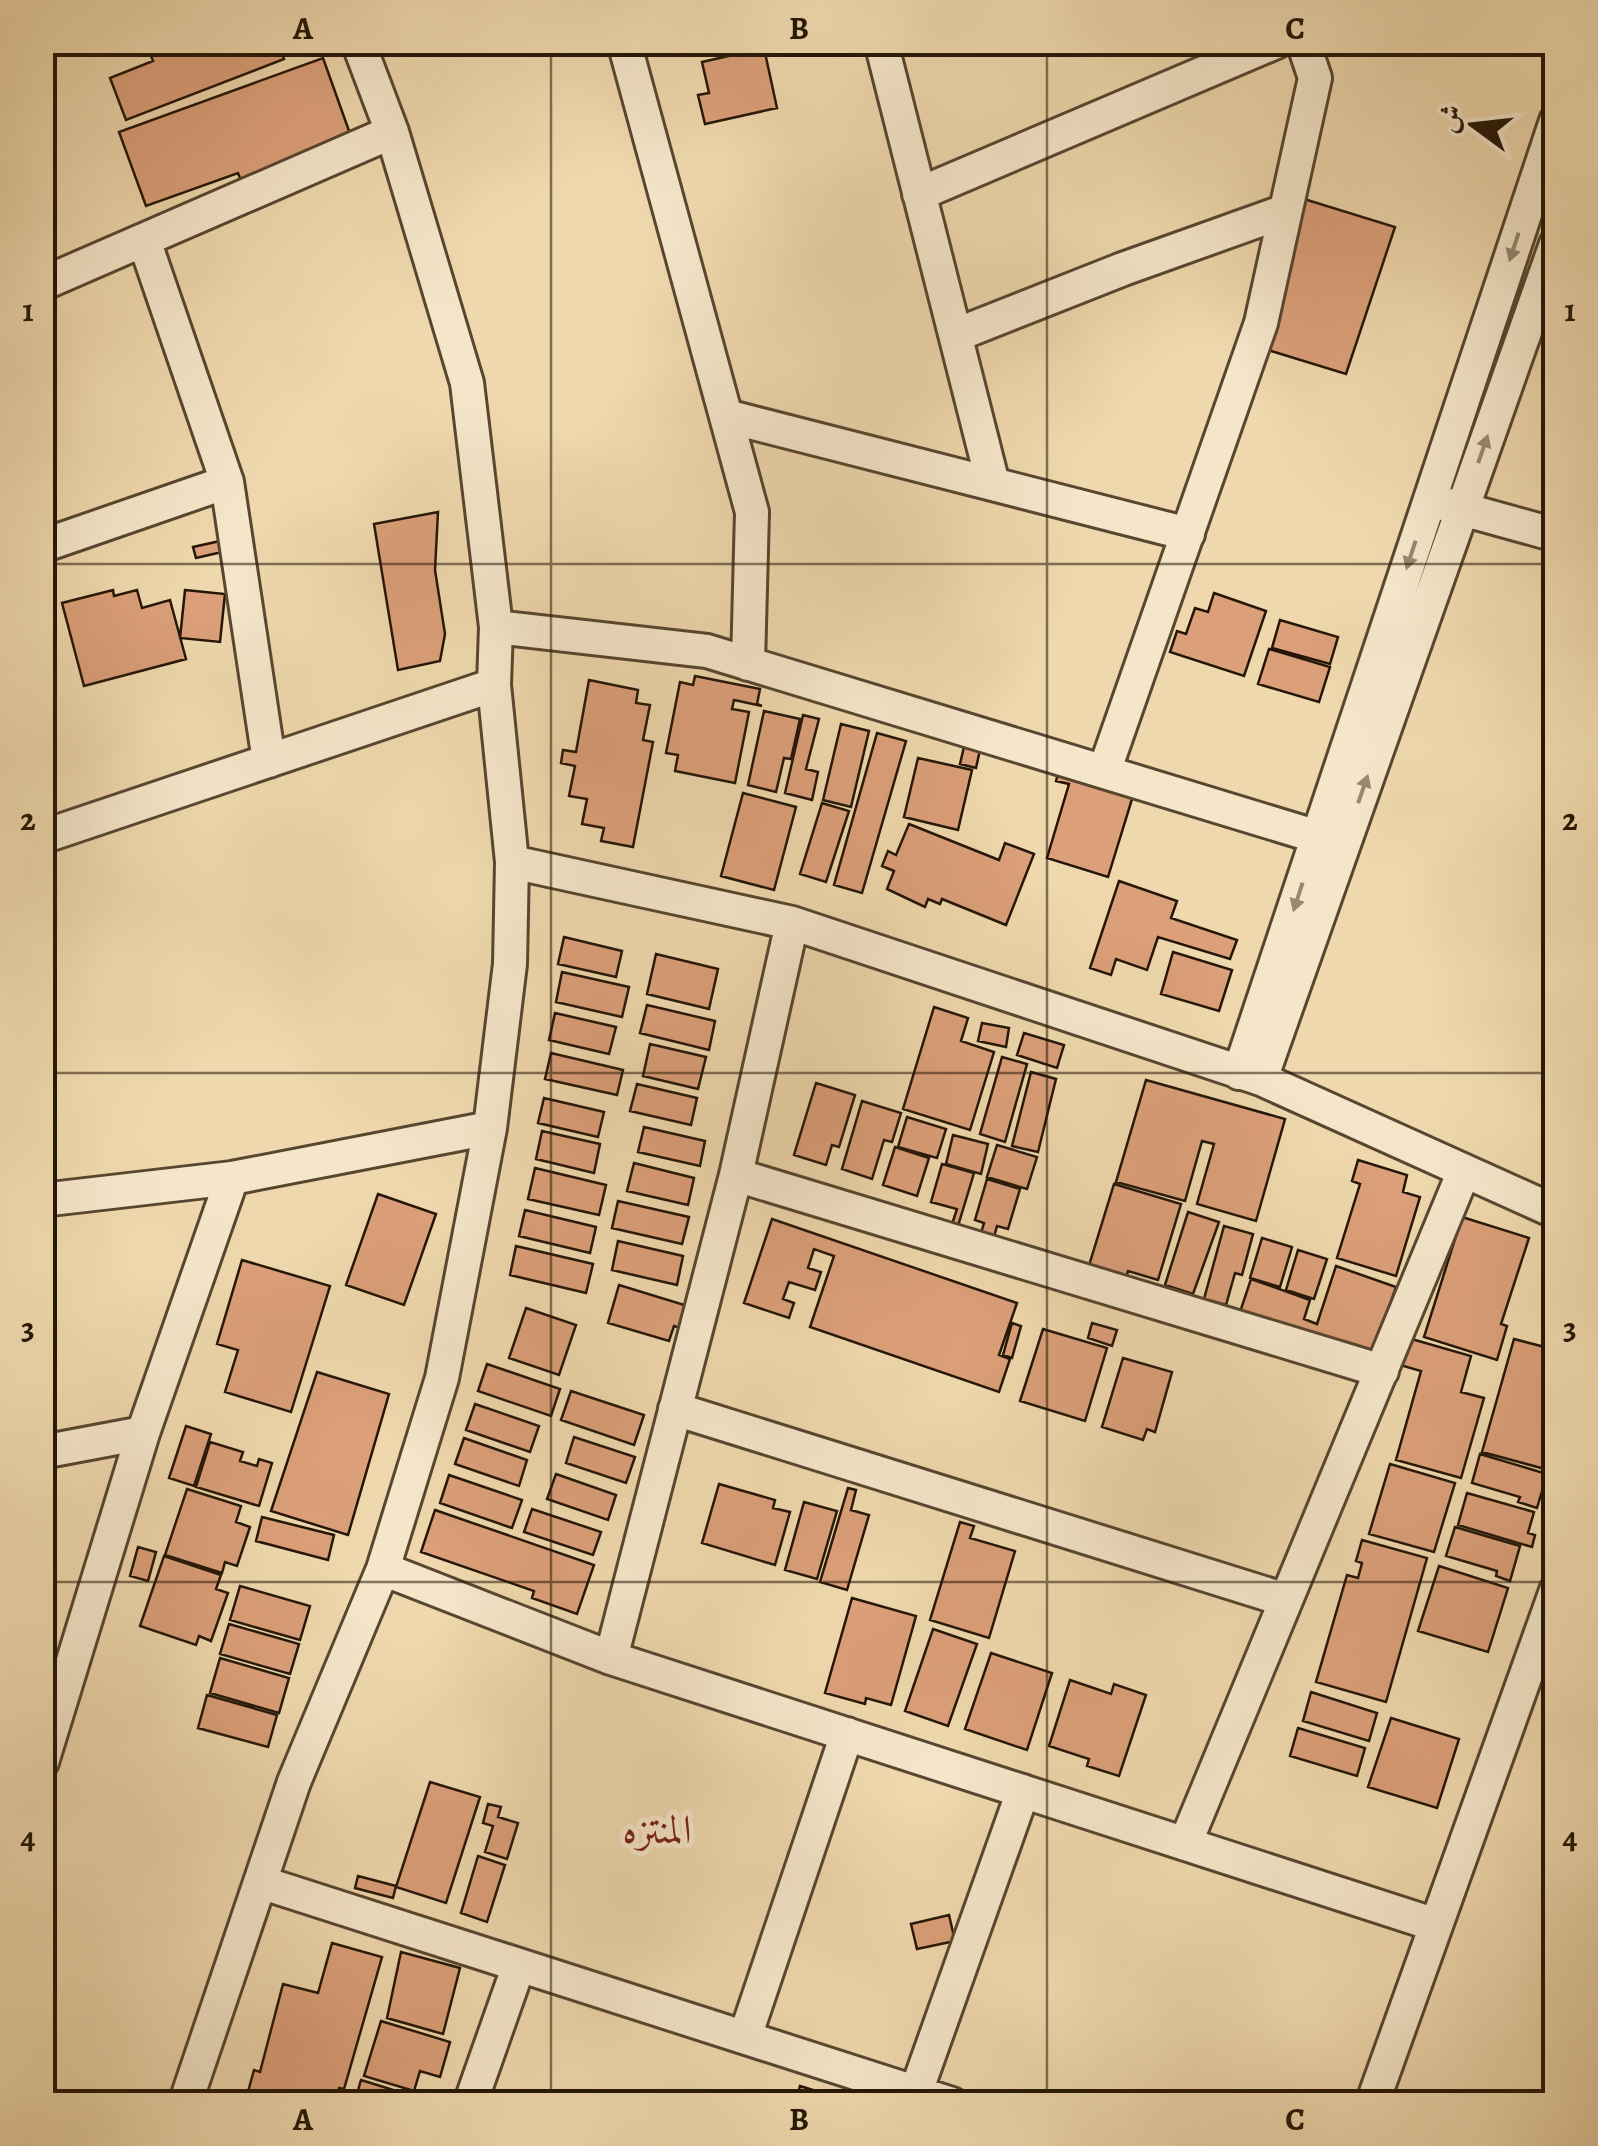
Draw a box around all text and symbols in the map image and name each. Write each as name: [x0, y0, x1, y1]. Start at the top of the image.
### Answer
text: A: [292, 6, 314, 50]
text: B: [789, 6, 809, 50]
text: C: [1285, 6, 1305, 50]
north arrow: [1423, 75, 1523, 175]
text: ش: [1428, 100, 1472, 137]
one-way arrow: [1505, 232, 1520, 262]
text: 1: [22, 288, 34, 332]
text: 1: [1564, 288, 1576, 332]
one-way arrow: [1476, 434, 1491, 464]
one-way arrow: [1403, 540, 1418, 570]
one-way arrow: [1356, 773, 1371, 803]
text: 2: [20, 797, 36, 841]
text: 2: [1562, 797, 1578, 841]
one-way arrow: [1289, 882, 1304, 912]
text: 3: [21, 1306, 35, 1350]
text: 3: [1563, 1306, 1577, 1350]
district label: المنتزه: [622, 1802, 692, 1857]
text: 4: [20, 1815, 36, 1859]
text: 4: [1562, 1815, 1578, 1859]
text: A: [292, 2097, 314, 2141]
text: B: [789, 2097, 809, 2141]
text: C: [1285, 2097, 1305, 2141]

